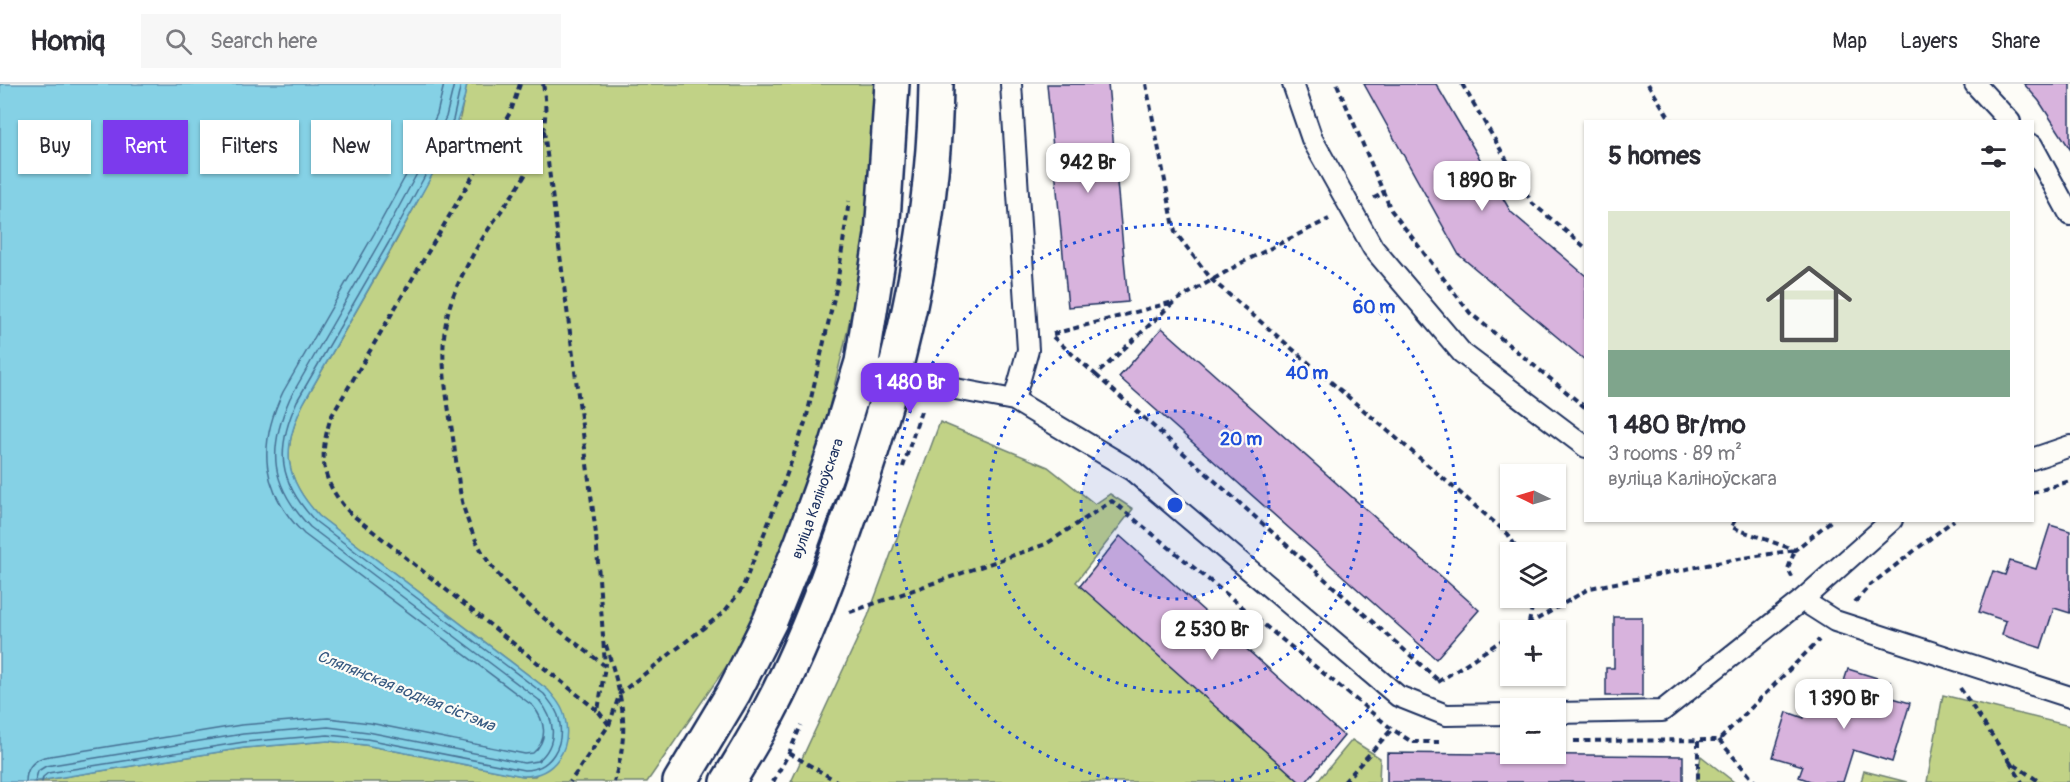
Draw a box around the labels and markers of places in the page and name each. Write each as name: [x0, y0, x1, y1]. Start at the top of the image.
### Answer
pin: 942 Br: [1039, 143, 1137, 194]
pin: 1 890 Br: [1420, 161, 1544, 212]
pin: 1 480 Br: [848, 363, 972, 414]
centre of rings: [1165, 495, 1185, 515]
pin: 2 530 Br: [1150, 610, 1274, 661]
pin: 1 390 Br: [1782, 679, 1906, 730]

